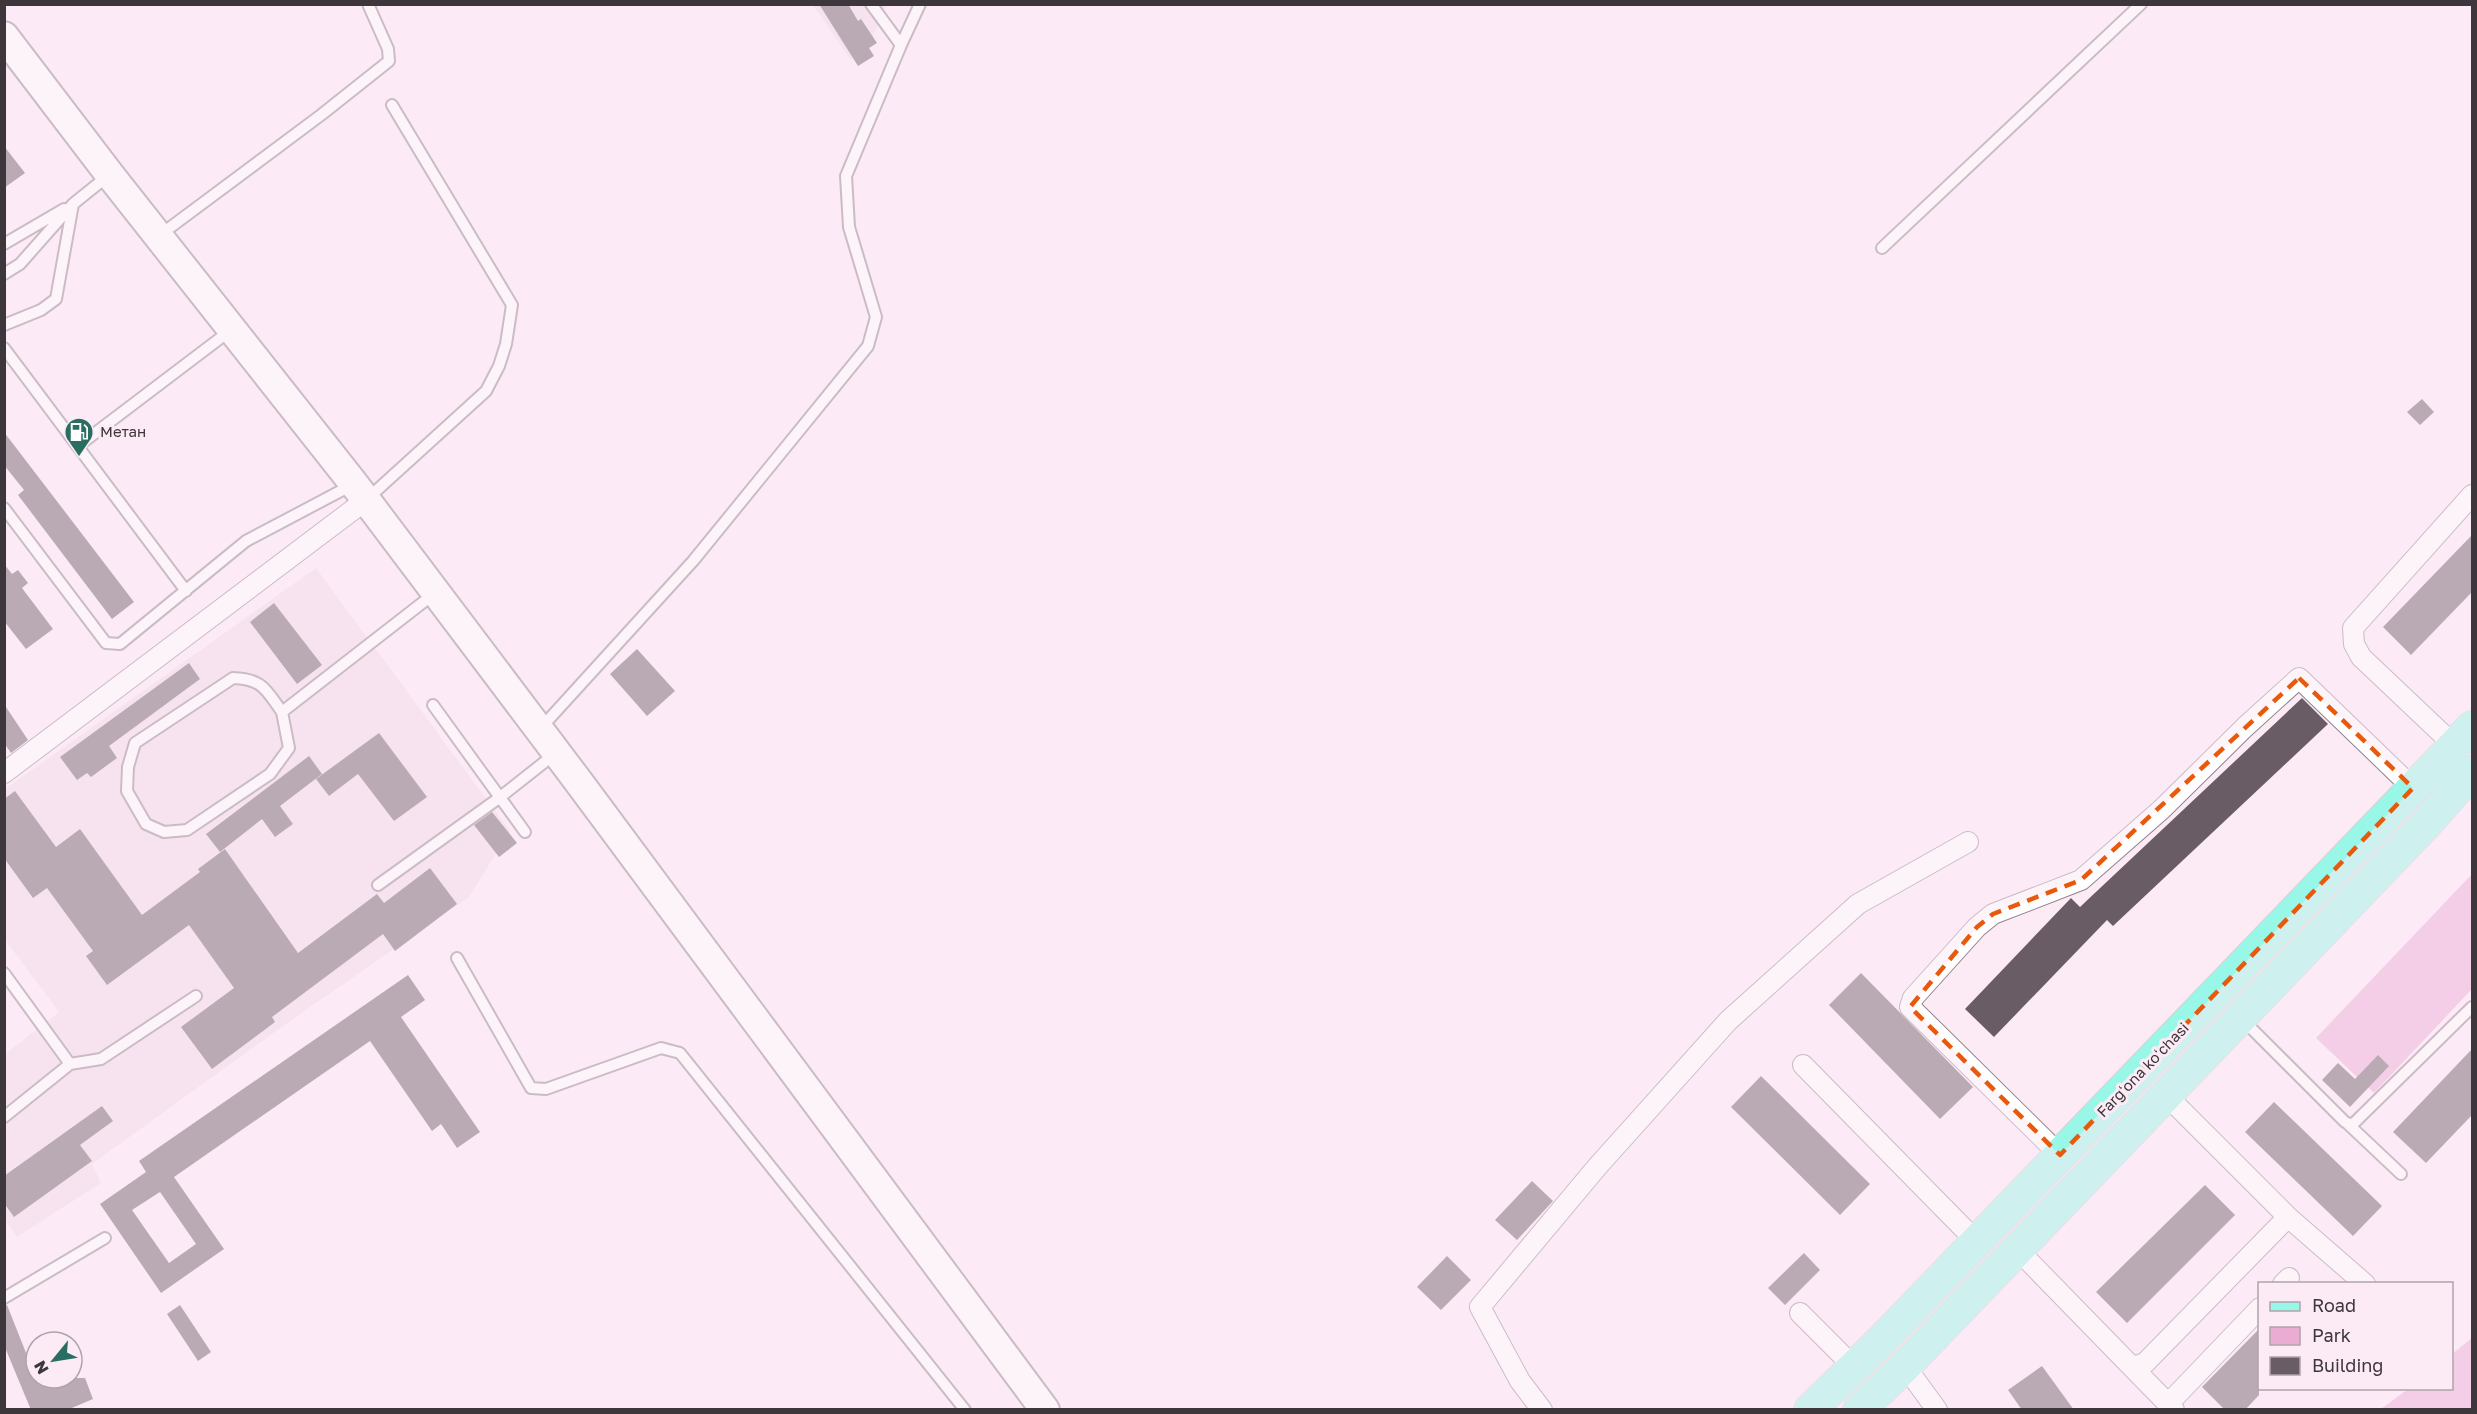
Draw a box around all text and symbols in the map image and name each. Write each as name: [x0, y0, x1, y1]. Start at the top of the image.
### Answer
fuel station icon: Метан: [63, 416, 95, 458]
place label: Метан: [100, 422, 146, 440]
street label: Fargʻona koʻchasi: [2093, 1018, 2192, 1120]
legend: [2258, 1282, 2453, 1390]
text: Road: [2312, 1294, 2356, 1316]
text: Park: [2312, 1324, 2351, 1346]
north arrow: [24, 1330, 84, 1390]
text: Building: [2312, 1354, 2383, 1376]
text: N: [29, 1357, 53, 1378]

